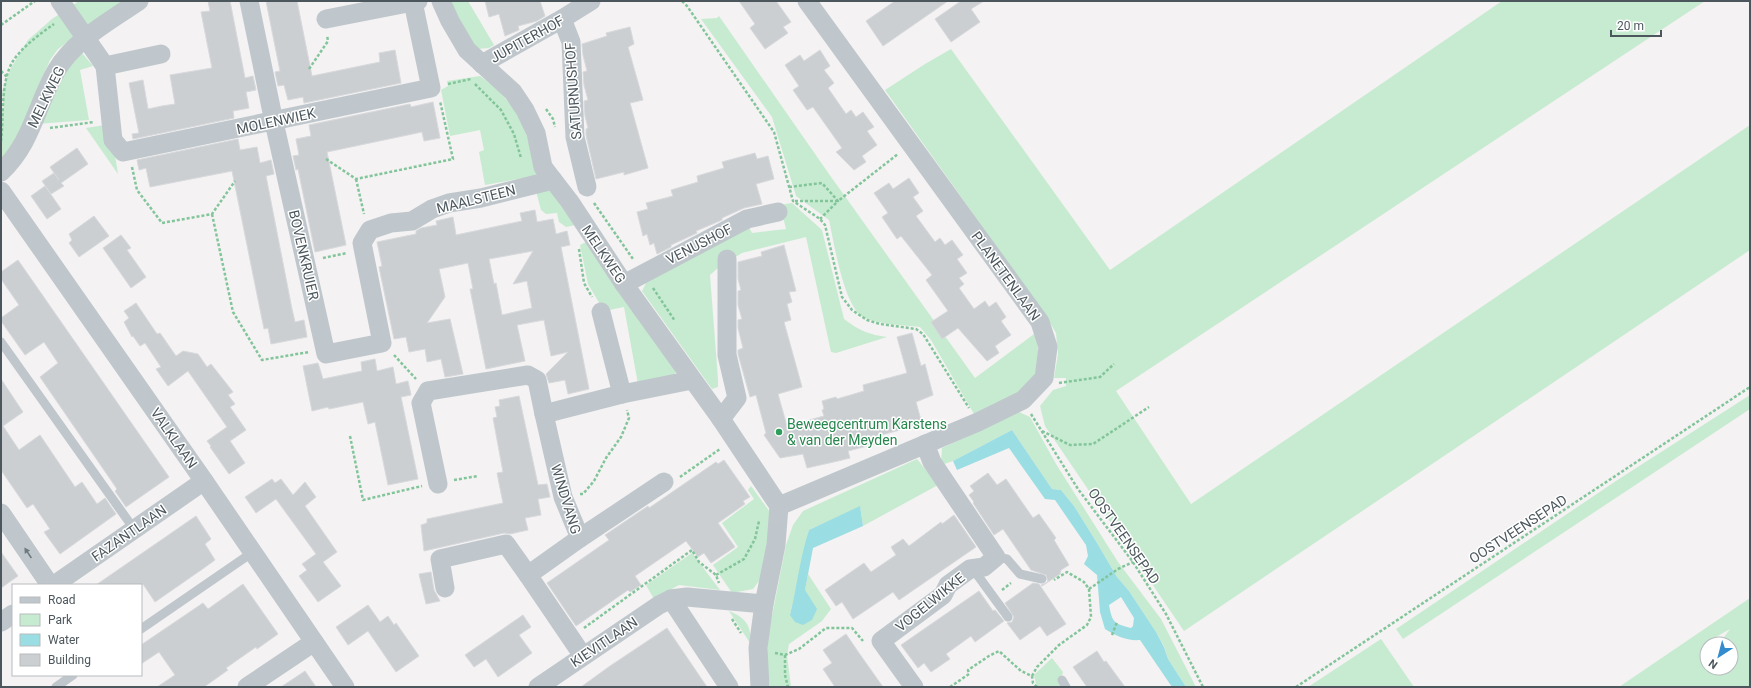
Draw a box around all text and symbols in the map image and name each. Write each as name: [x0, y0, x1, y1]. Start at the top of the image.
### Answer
street label: JUPITERHOF: [487, 12, 567, 66]
scale bar: [1611, 12, 1661, 38]
text: 20 m: [1617, 19, 1644, 33]
street label: SATURNUSHOF: [562, 42, 584, 140]
street label: MELKWEG: [24, 64, 68, 130]
street label: MOLENWIEK: [235, 105, 317, 137]
street label: MAALSTEEN: [435, 181, 517, 217]
street label: BOVENKRUIER: [286, 208, 322, 302]
street label: VENUSHOF: [663, 220, 735, 267]
street label: MELKWEG: [579, 222, 629, 286]
street label: PLANETENLAAN: [968, 228, 1044, 324]
street label: VALKLAAN: [147, 405, 201, 471]
place label: Beweegcentrum Karstens & van der Meyden: [787, 416, 947, 448]
marker: Beweegcentrum Karstens & van der Meyden: [774, 427, 784, 437]
street label: WINDVANG: [548, 462, 584, 536]
street label: OOSTVEENSEPAD: [1085, 485, 1163, 587]
street label: OOSTVEENSEPAD: [1466, 491, 1570, 567]
street label: FAZANTLAAN: [89, 501, 169, 565]
one-way arrow: [24, 548, 32, 558]
street label: VOGELWIKKE: [892, 569, 968, 635]
legend: [12, 584, 142, 676]
text: Road: [48, 593, 76, 607]
text: Park: [48, 613, 73, 627]
street label: KIEVITLAAN: [567, 614, 641, 670]
text: Water: [48, 633, 79, 647]
north arrow: [1699, 636, 1739, 676]
text: Building: [48, 653, 91, 667]
text: N: [1706, 656, 1720, 671]

